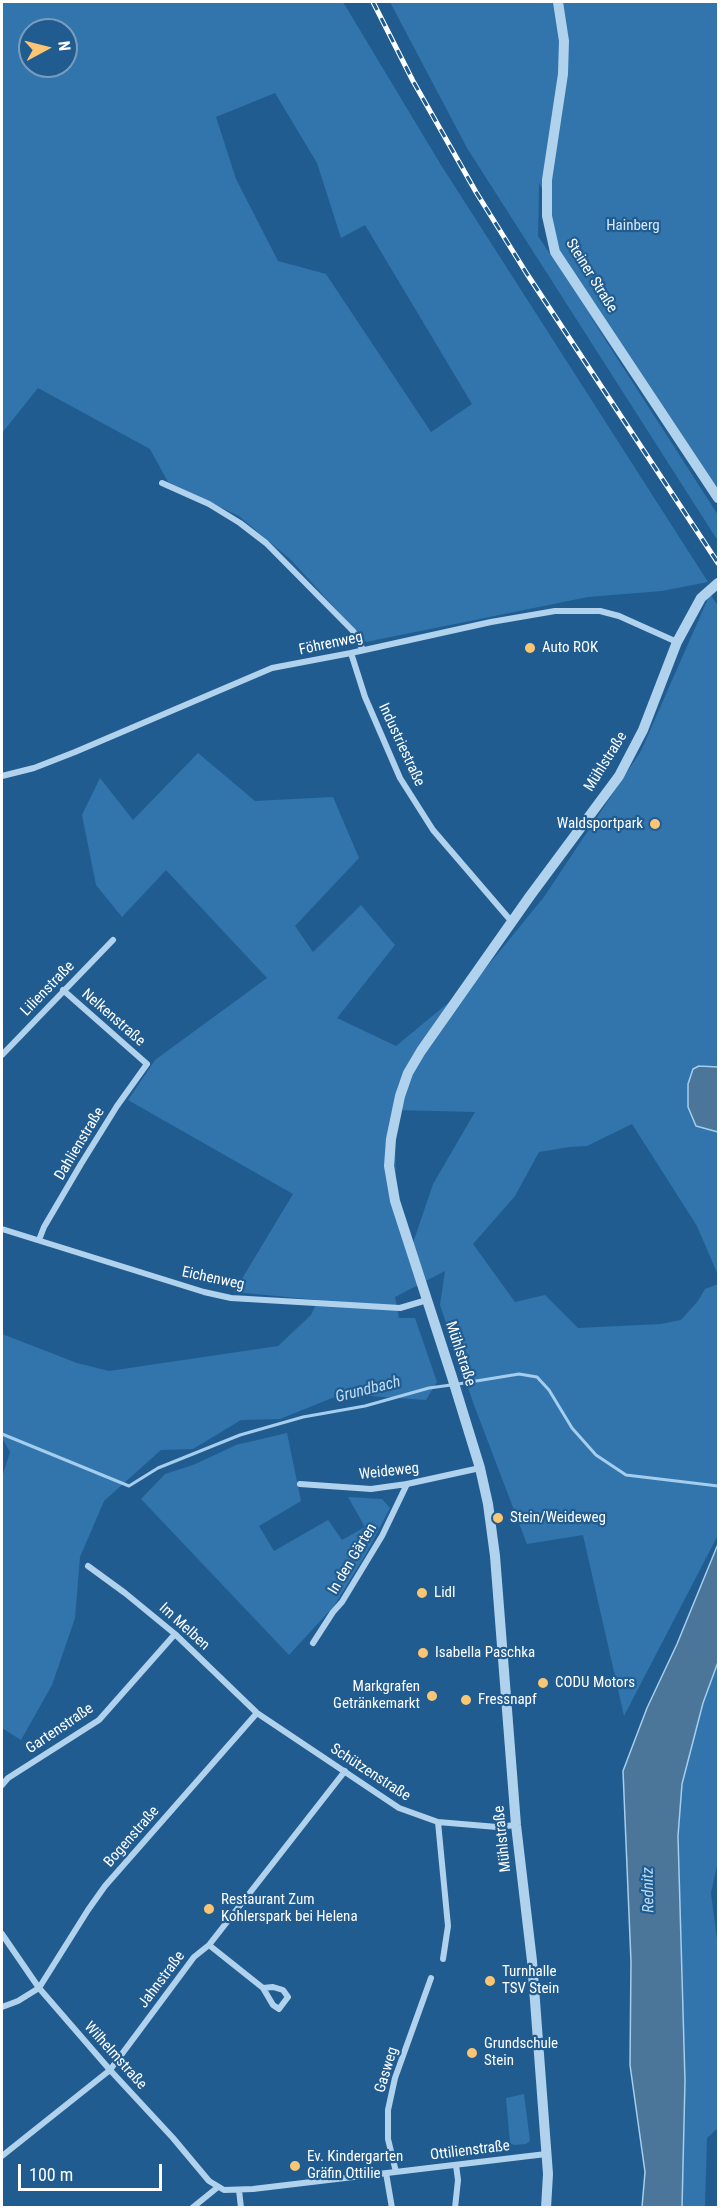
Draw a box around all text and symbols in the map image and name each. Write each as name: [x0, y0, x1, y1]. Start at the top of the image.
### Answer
north arrow: [18, 18, 78, 78]
text: N: [54, 40, 74, 52]
park label: Hainberg: [606, 217, 660, 235]
street label: Steiner Straße: [561, 236, 621, 316]
street label: Föhrenweg: [297, 628, 365, 660]
place label: Auto ROK: [542, 639, 598, 657]
marker: Auto ROK: [523, 641, 537, 655]
street label: Industriestraße: [374, 701, 428, 789]
street label: Mühlstraße: [581, 729, 631, 795]
place label: Waldsportpark: [557, 815, 643, 833]
marker: Waldsportpark: [648, 817, 662, 831]
street label: Lilienstraße: [17, 958, 79, 1020]
street label: Nelkenstraße: [78, 986, 148, 1050]
street label: Dahlienstraße: [51, 1104, 109, 1184]
street label: Eichenweg: [180, 1264, 246, 1294]
street label: Mühlstraße: [441, 1319, 479, 1389]
water label: Grundbach: [333, 1373, 403, 1407]
street label: Weideweg: [358, 1460, 420, 1484]
place label: Stein/Weideweg: [510, 1509, 606, 1527]
marker: Stein/Weideweg: [491, 1511, 505, 1525]
street label: In den Gärten: [325, 1520, 381, 1598]
place label: Lidl: [434, 1584, 455, 1602]
marker: Lidl: [415, 1586, 429, 1600]
street label: Im Melben: [155, 1600, 213, 1654]
place label: Isabella Paschka: [435, 1644, 535, 1662]
marker: Isabella Paschka: [416, 1646, 430, 1660]
place label: CODU Motors: [555, 1674, 635, 1692]
marker: CODU Motors: [536, 1676, 550, 1690]
place label: Markgrafen Getränkemarkt: [333, 1678, 420, 1713]
marker: Markgrafen Getränkemarkt: [425, 1689, 439, 1703]
place label: Fressnapf: [478, 1691, 537, 1709]
marker: Fressnapf: [459, 1693, 473, 1707]
street label: Gartenstraße: [23, 1700, 97, 1758]
street label: Schützenstraße: [327, 1740, 413, 1806]
street label: Bogenstraße: [101, 1803, 163, 1871]
street label: Mühlstraße: [491, 1805, 515, 1873]
water label: Rednitz: [639, 1867, 659, 1913]
place label: Restaurant Zum Kohlerspark bei Helena: [221, 1891, 358, 1926]
marker: Restaurant Zum Kohlerspark bei Helena: [202, 1902, 216, 1916]
street label: Jahnstraße: [135, 1948, 189, 2012]
place label: Turnhalle TSV Stein: [502, 1963, 559, 1998]
marker: Turnhalle TSV Stein: [483, 1974, 497, 1988]
street label: Wilhelmstraße: [80, 2018, 150, 2094]
place label: Grundschule Stein: [484, 2035, 558, 2070]
street label: Gasweg: [372, 2045, 402, 2095]
marker: Grundschule Stein: [465, 2046, 479, 2060]
street label: Ottilienstraße: [429, 2137, 511, 2165]
place label: Ev. Kindergarten Gräfin Ottilie: [307, 2148, 403, 2183]
scale bar: [21, 2152, 165, 2190]
marker: Ev. Kindergarten Gräfin Ottilie: [288, 2159, 302, 2173]
text: 100 m: [29, 2164, 73, 2185]

